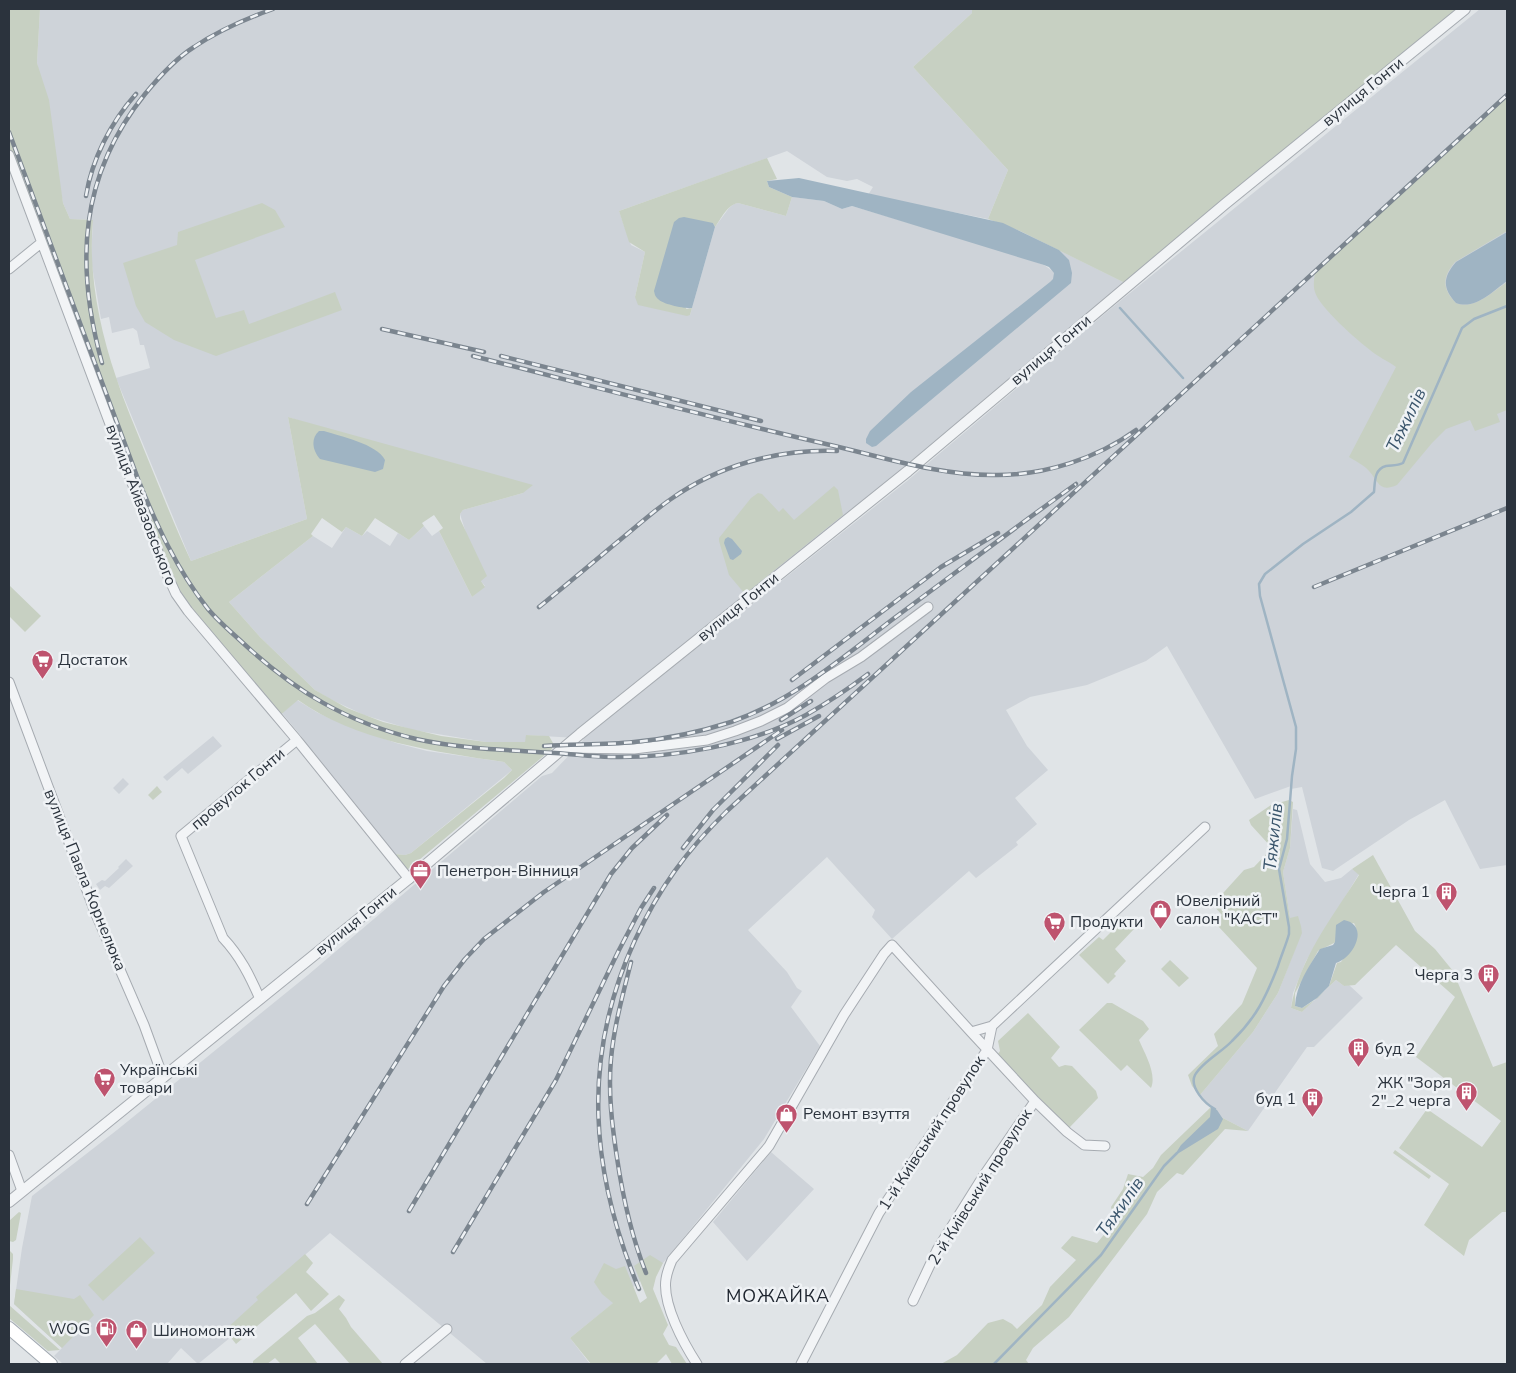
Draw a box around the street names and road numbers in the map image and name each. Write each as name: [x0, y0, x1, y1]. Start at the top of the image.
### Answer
street label: вулиця Гонти: [1318, 52, 1408, 132]
street label: вулиця Гонти: [1006, 310, 1096, 390]
street label: вулиця Айвазовського: [100, 421, 182, 589]
street label: вулиця Гонти: [693, 567, 783, 647]
street label: провулок Гонти: [186, 743, 290, 835]
street label: вулиця Павла Корнелюка: [38, 786, 132, 974]
street label: вулиця Гонти: [311, 881, 401, 961]
street label: 1-й Київський провулок: [874, 1051, 991, 1215]
street label: 2-й Київський провулок: [923, 1104, 1038, 1269]

